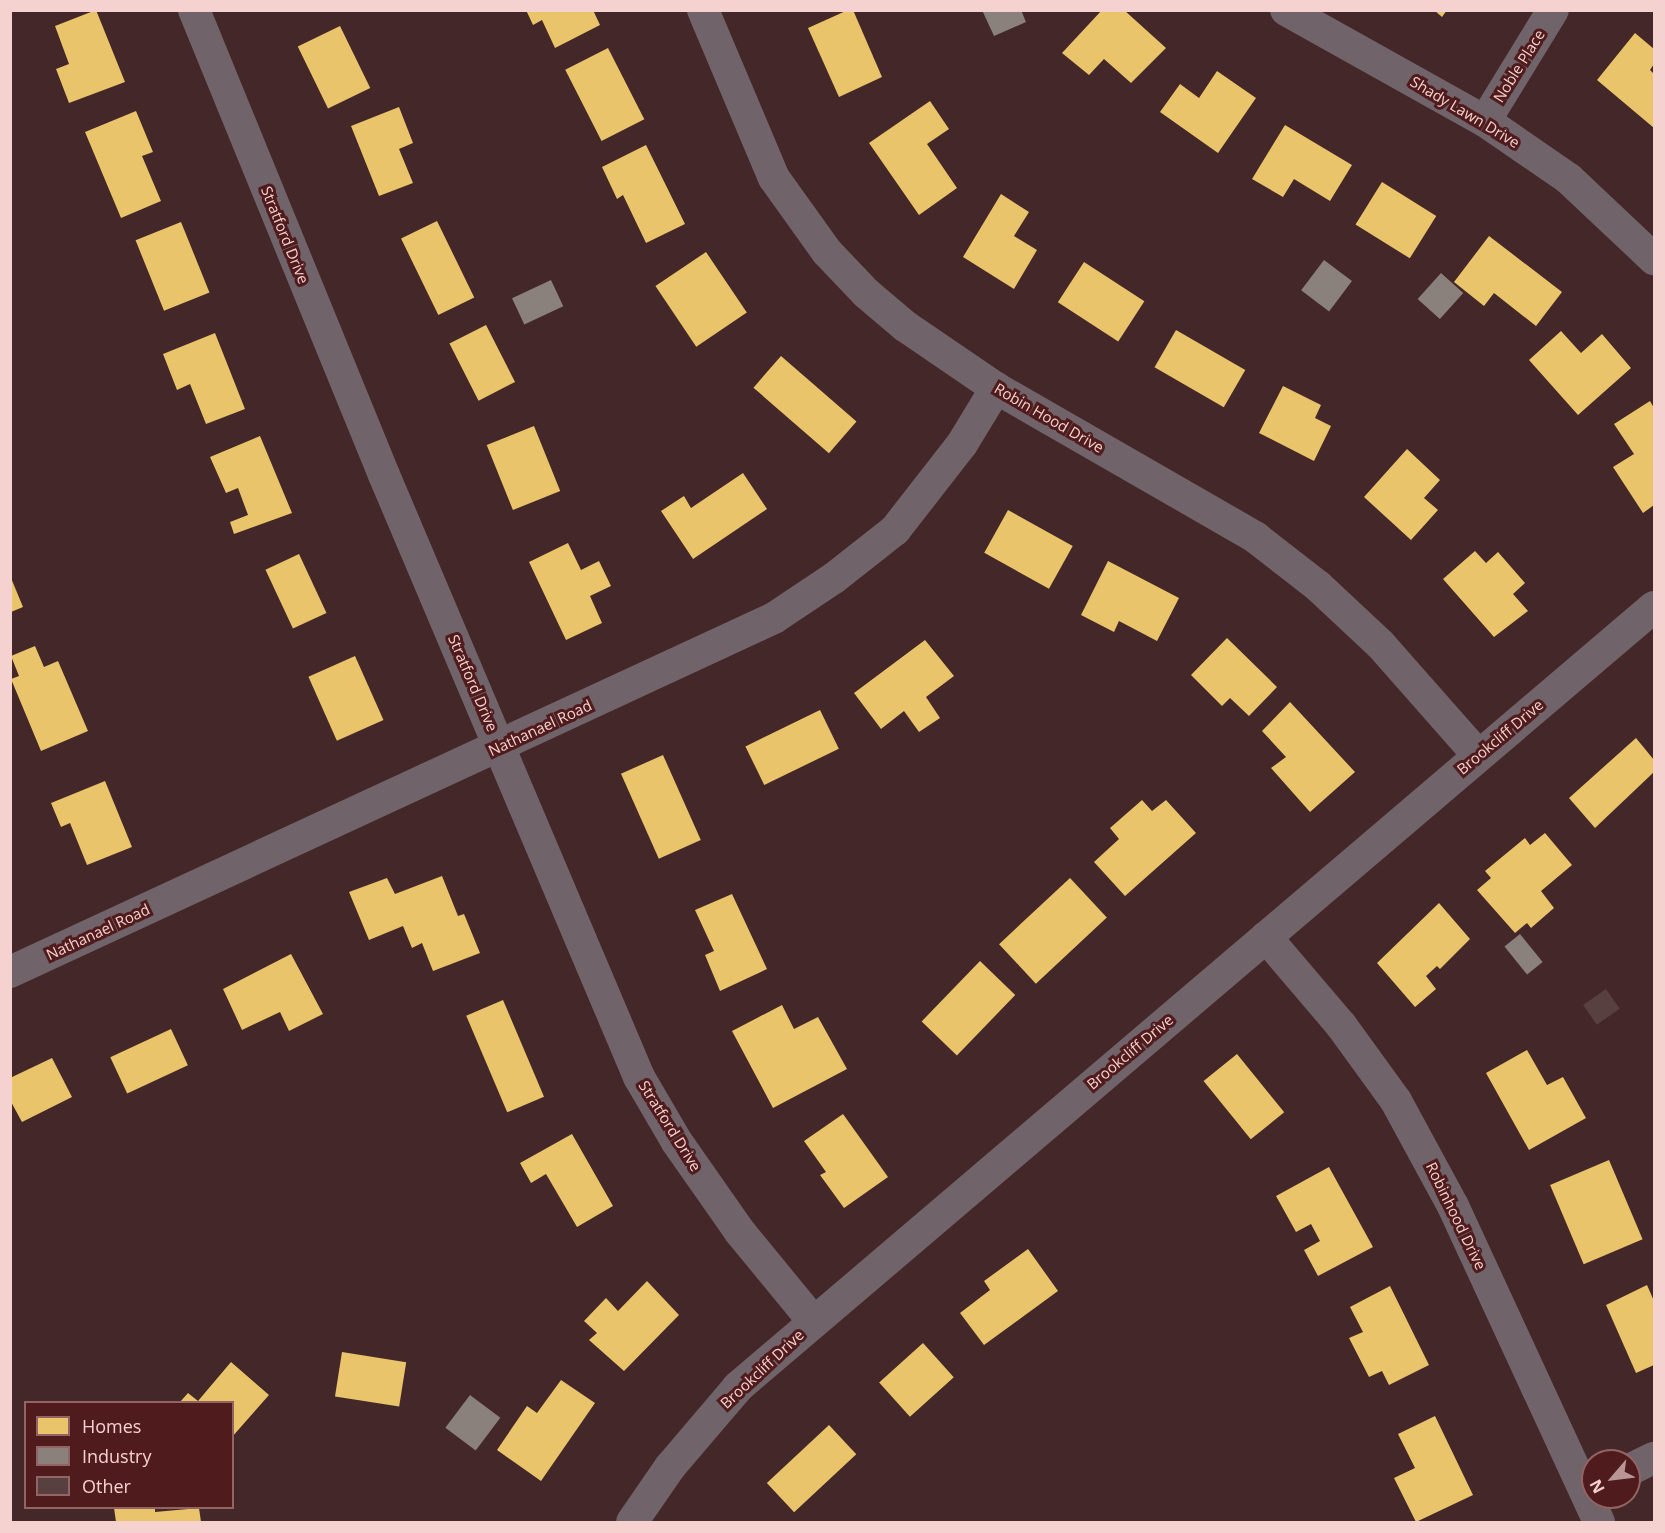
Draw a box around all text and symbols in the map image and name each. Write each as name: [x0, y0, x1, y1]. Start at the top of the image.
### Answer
street label: Noble Place: [1490, 26, 1548, 106]
street label: Shady Lawn Drive: [1407, 72, 1523, 152]
street label: Stratford Drive: [257, 184, 313, 286]
street label: Robin Hood Drive: [991, 379, 1107, 457]
street label: Stratford Drive: [445, 632, 501, 734]
street label: Nathanael Road: [485, 696, 595, 760]
street label: Brookcliff Drive: [1453, 696, 1547, 778]
street label: Nathanael Road: [43, 900, 153, 964]
street label: Brookcliff Drive: [1083, 1011, 1177, 1093]
street label: Stratford Drive: [635, 1077, 705, 1175]
street label: Robinhood Drive: [1422, 1159, 1490, 1273]
street label: Brookcliff Drive: [717, 1326, 807, 1412]
legend: [24, 1401, 234, 1509]
text: Homes: [82, 1414, 141, 1438]
text: Industry: [82, 1444, 152, 1468]
north arrow: [1581, 1449, 1641, 1509]
text: Other: [82, 1474, 131, 1498]
text: N: [1584, 1476, 1610, 1497]

